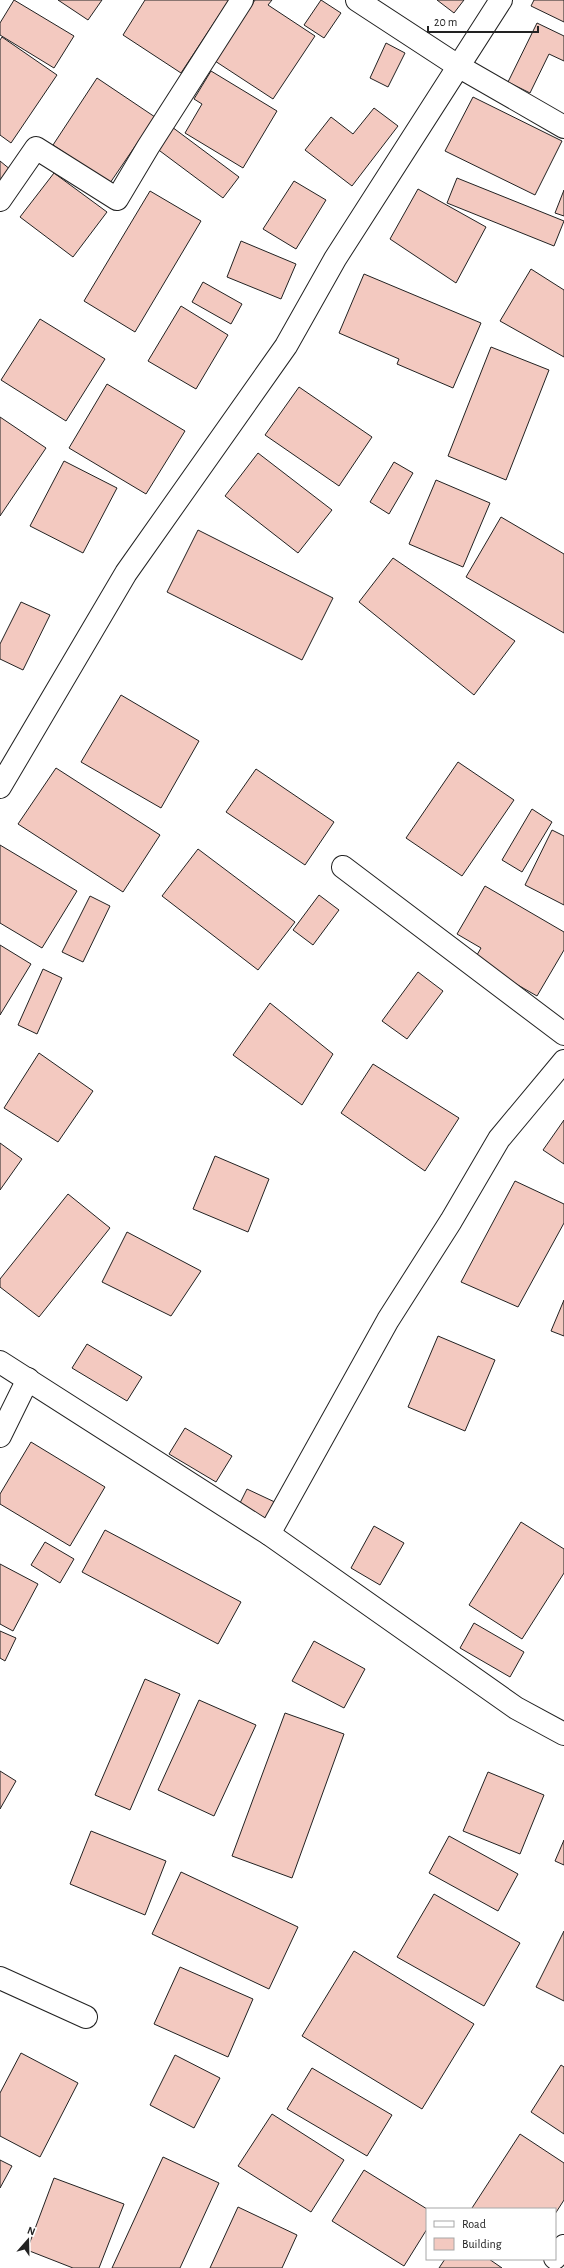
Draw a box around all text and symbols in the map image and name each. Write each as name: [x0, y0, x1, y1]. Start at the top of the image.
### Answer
scale bar: [428, 8, 538, 34]
text: 20 m: [434, 16, 457, 28]
legend: [426, 2208, 556, 2260]
text: Road: [462, 2218, 486, 2230]
north arrow: [8, 2220, 48, 2260]
text: N: [26, 2225, 37, 2238]
text: Building: [462, 2238, 502, 2250]

